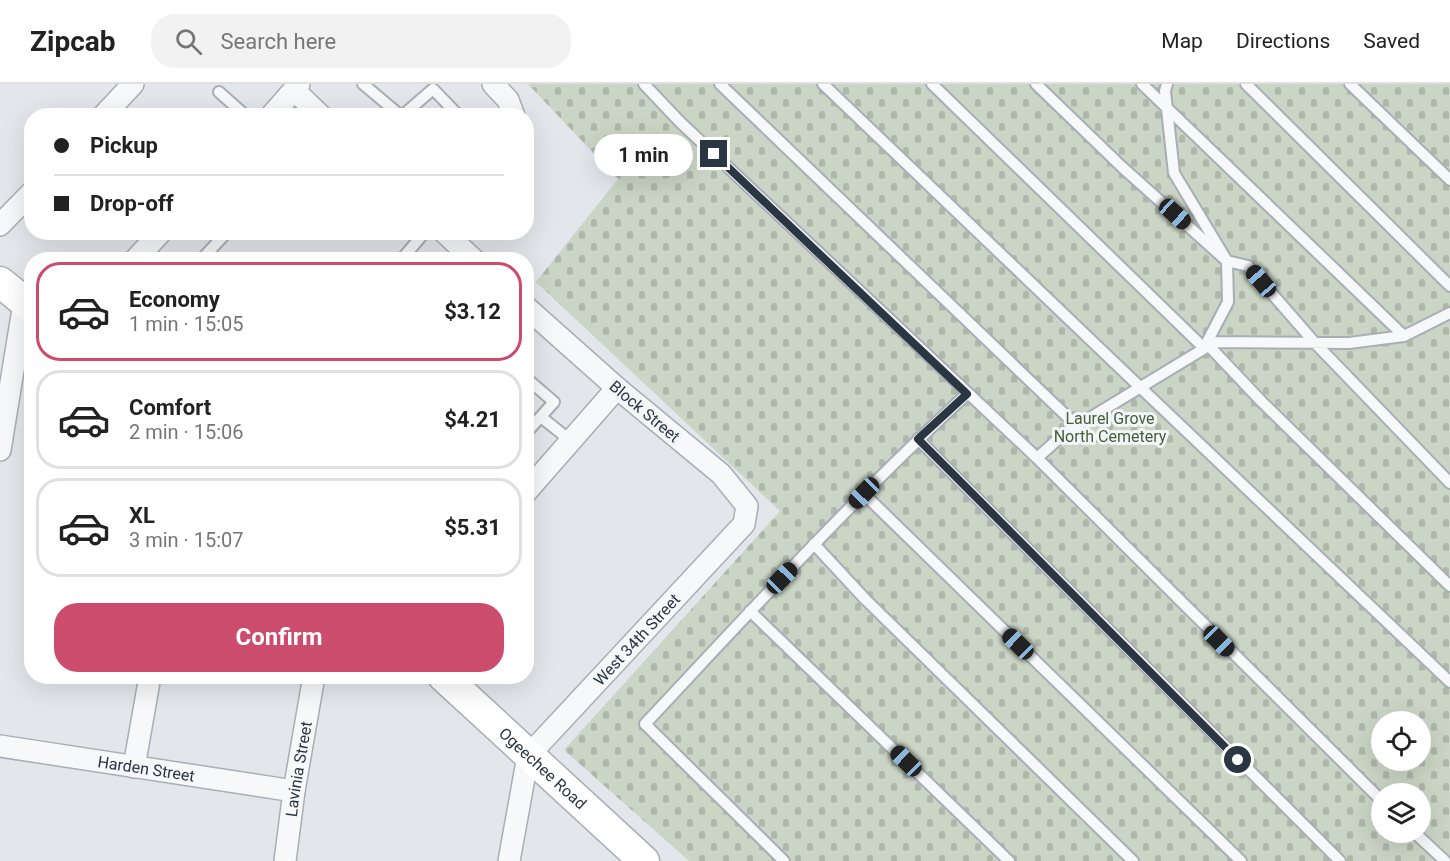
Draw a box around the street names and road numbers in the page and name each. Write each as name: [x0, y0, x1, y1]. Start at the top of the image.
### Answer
street label: Block Street: [606, 377, 684, 446]
street label: West 34th Street: [590, 590, 684, 689]
street label: Lavinia Street: [282, 720, 316, 818]
street label: Ogeechee Road: [495, 724, 590, 813]
street label: Harden Street: [96, 752, 196, 786]

